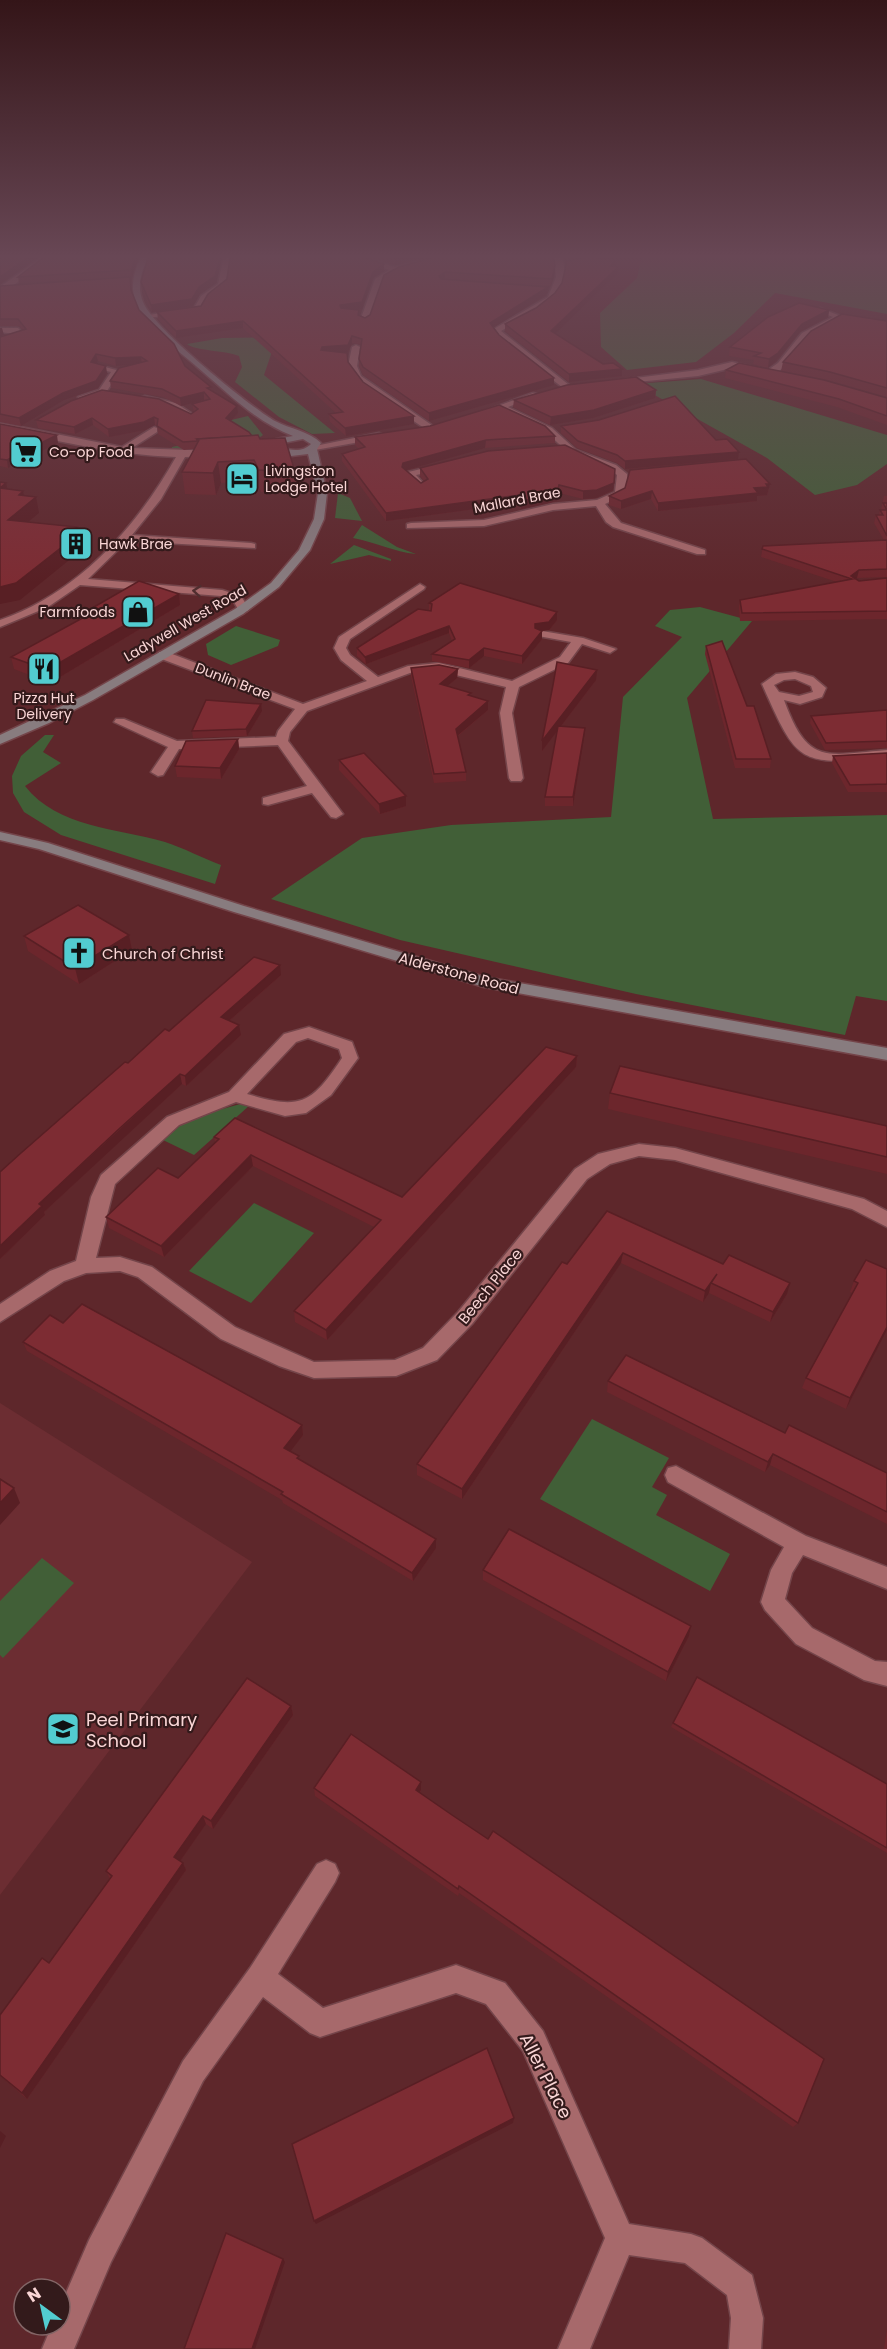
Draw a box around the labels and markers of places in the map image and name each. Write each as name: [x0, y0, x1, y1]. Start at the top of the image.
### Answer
supermarket icon: Co-op Food: [8, 434, 44, 470]
place label: Co-op Food: [49, 442, 133, 462]
hotel icon: Livingston Lodge Hotel: [224, 461, 260, 497]
place label: Livingston Lodge Hotel: [265, 461, 347, 497]
building icon: Hawk Brae: [58, 526, 94, 562]
place label: Hawk Brae: [99, 534, 173, 554]
shop icon: Farmfoods: [120, 594, 156, 630]
place label: Farmfoods: [40, 602, 115, 622]
restaurant icon: Pizza Hut Delivery: [26, 651, 62, 687]
place label: Pizza Hut Delivery: [13, 688, 75, 724]
church icon: Church of Christ: [61, 935, 97, 971]
place label: Church of Christ: [102, 943, 223, 964]
place label: Peel Primary School: [86, 1707, 197, 1753]
school or university icon: Peel Primary School: [45, 1711, 81, 1747]

